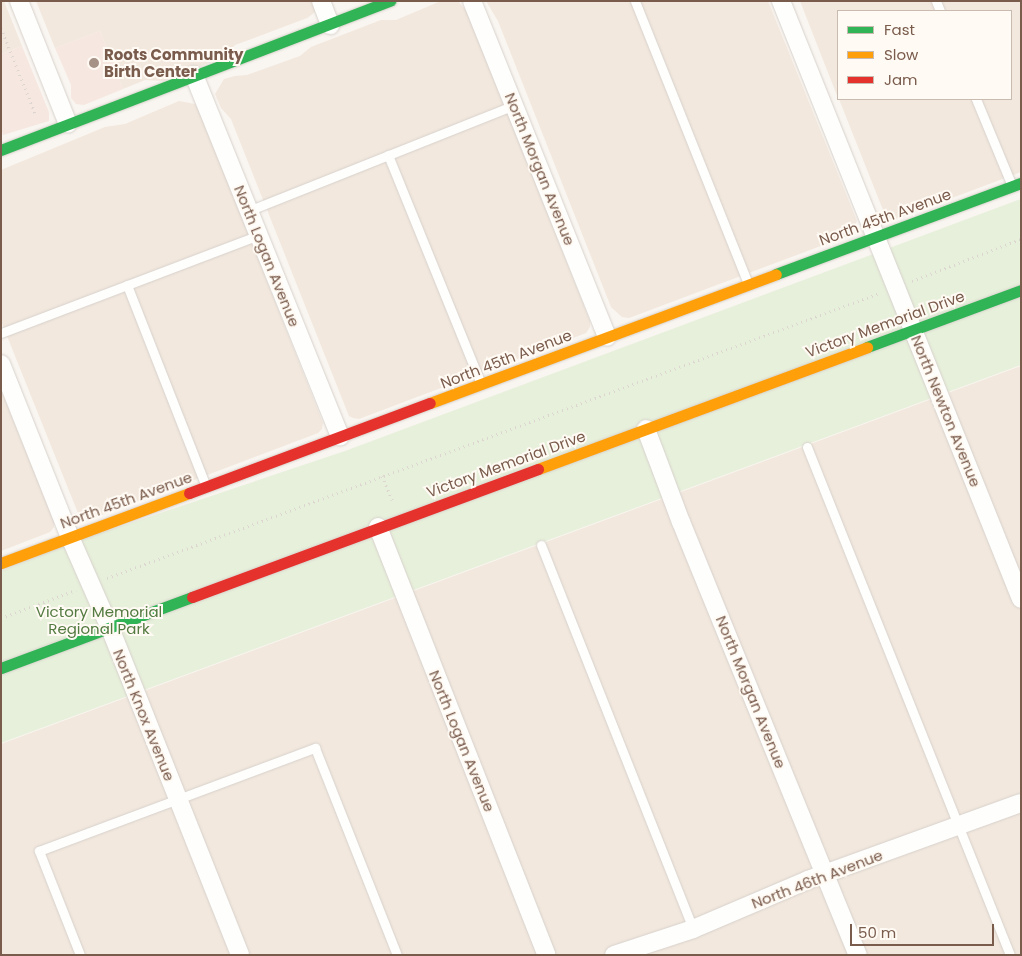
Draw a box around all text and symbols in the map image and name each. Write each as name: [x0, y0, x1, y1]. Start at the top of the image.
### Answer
legend: [837, 10, 1012, 100]
text: Fast: [884, 19, 915, 40]
text: Slow: [884, 44, 918, 65]
place label: Roots Community Birth Center: [104, 45, 243, 80]
marker: Roots Community Birth Center: [88, 57, 100, 69]
text: Jam: [884, 69, 918, 90]
street label: North Morgan Avenue: [501, 90, 579, 248]
street label: North Logan Avenue: [230, 183, 304, 329]
street label: North 45th Avenue: [817, 185, 953, 249]
street label: Victory Memorial Drive: [803, 287, 967, 361]
street label: North 45th Avenue: [438, 326, 574, 392]
street label: North Newton Avenue: [907, 333, 985, 489]
street label: Victory Memorial Drive: [424, 427, 588, 501]
street label: North 45th Avenue: [58, 468, 194, 532]
park label: Victory Memorial Regional Park: [36, 602, 162, 637]
street label: North Morgan Avenue: [712, 613, 790, 771]
street label: North Knox Avenue: [109, 646, 179, 784]
street label: North Logan Avenue: [425, 668, 499, 814]
street label: North 46th Avenue: [749, 846, 885, 912]
scale bar: [852, 914, 996, 946]
text: 50 m: [858, 922, 896, 943]

